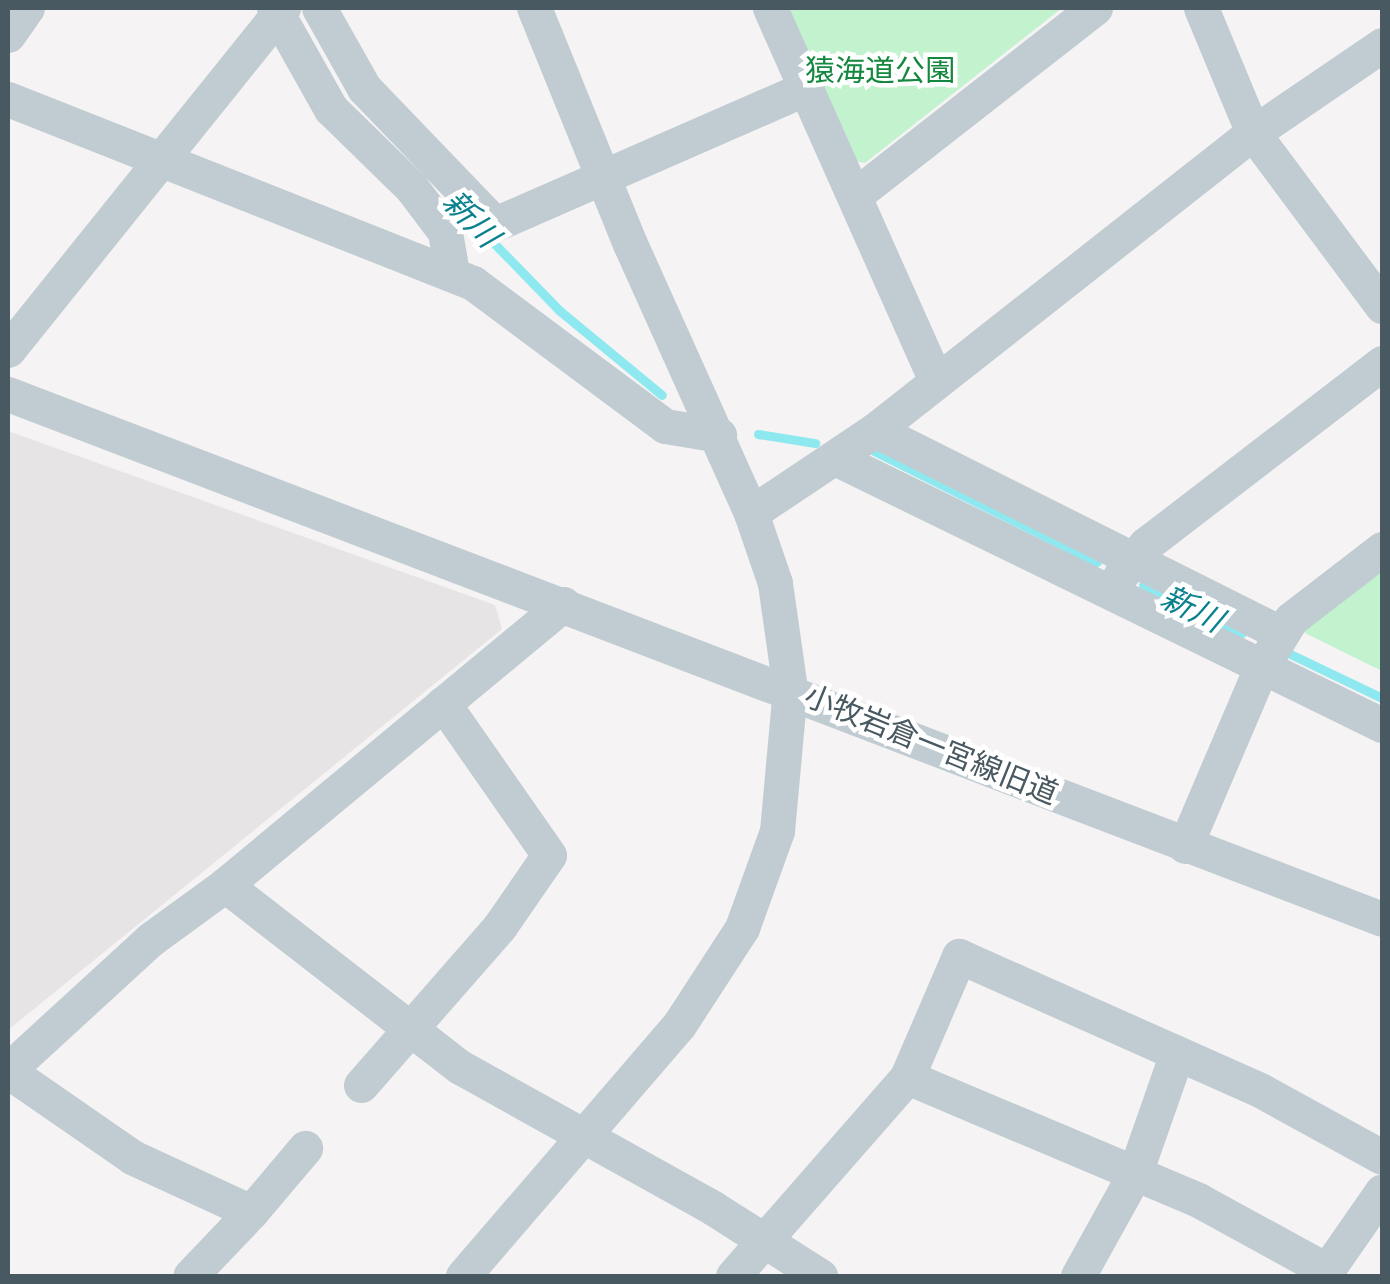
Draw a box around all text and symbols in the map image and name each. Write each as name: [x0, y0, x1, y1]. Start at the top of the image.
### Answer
park label: 猿海道公園: [805, 53, 955, 89]
water label: 新川: [435, 183, 507, 255]
water label: 新川: [1155, 578, 1229, 640]
street label: 小牧岩倉一宮線旧道: [799, 678, 1063, 812]

